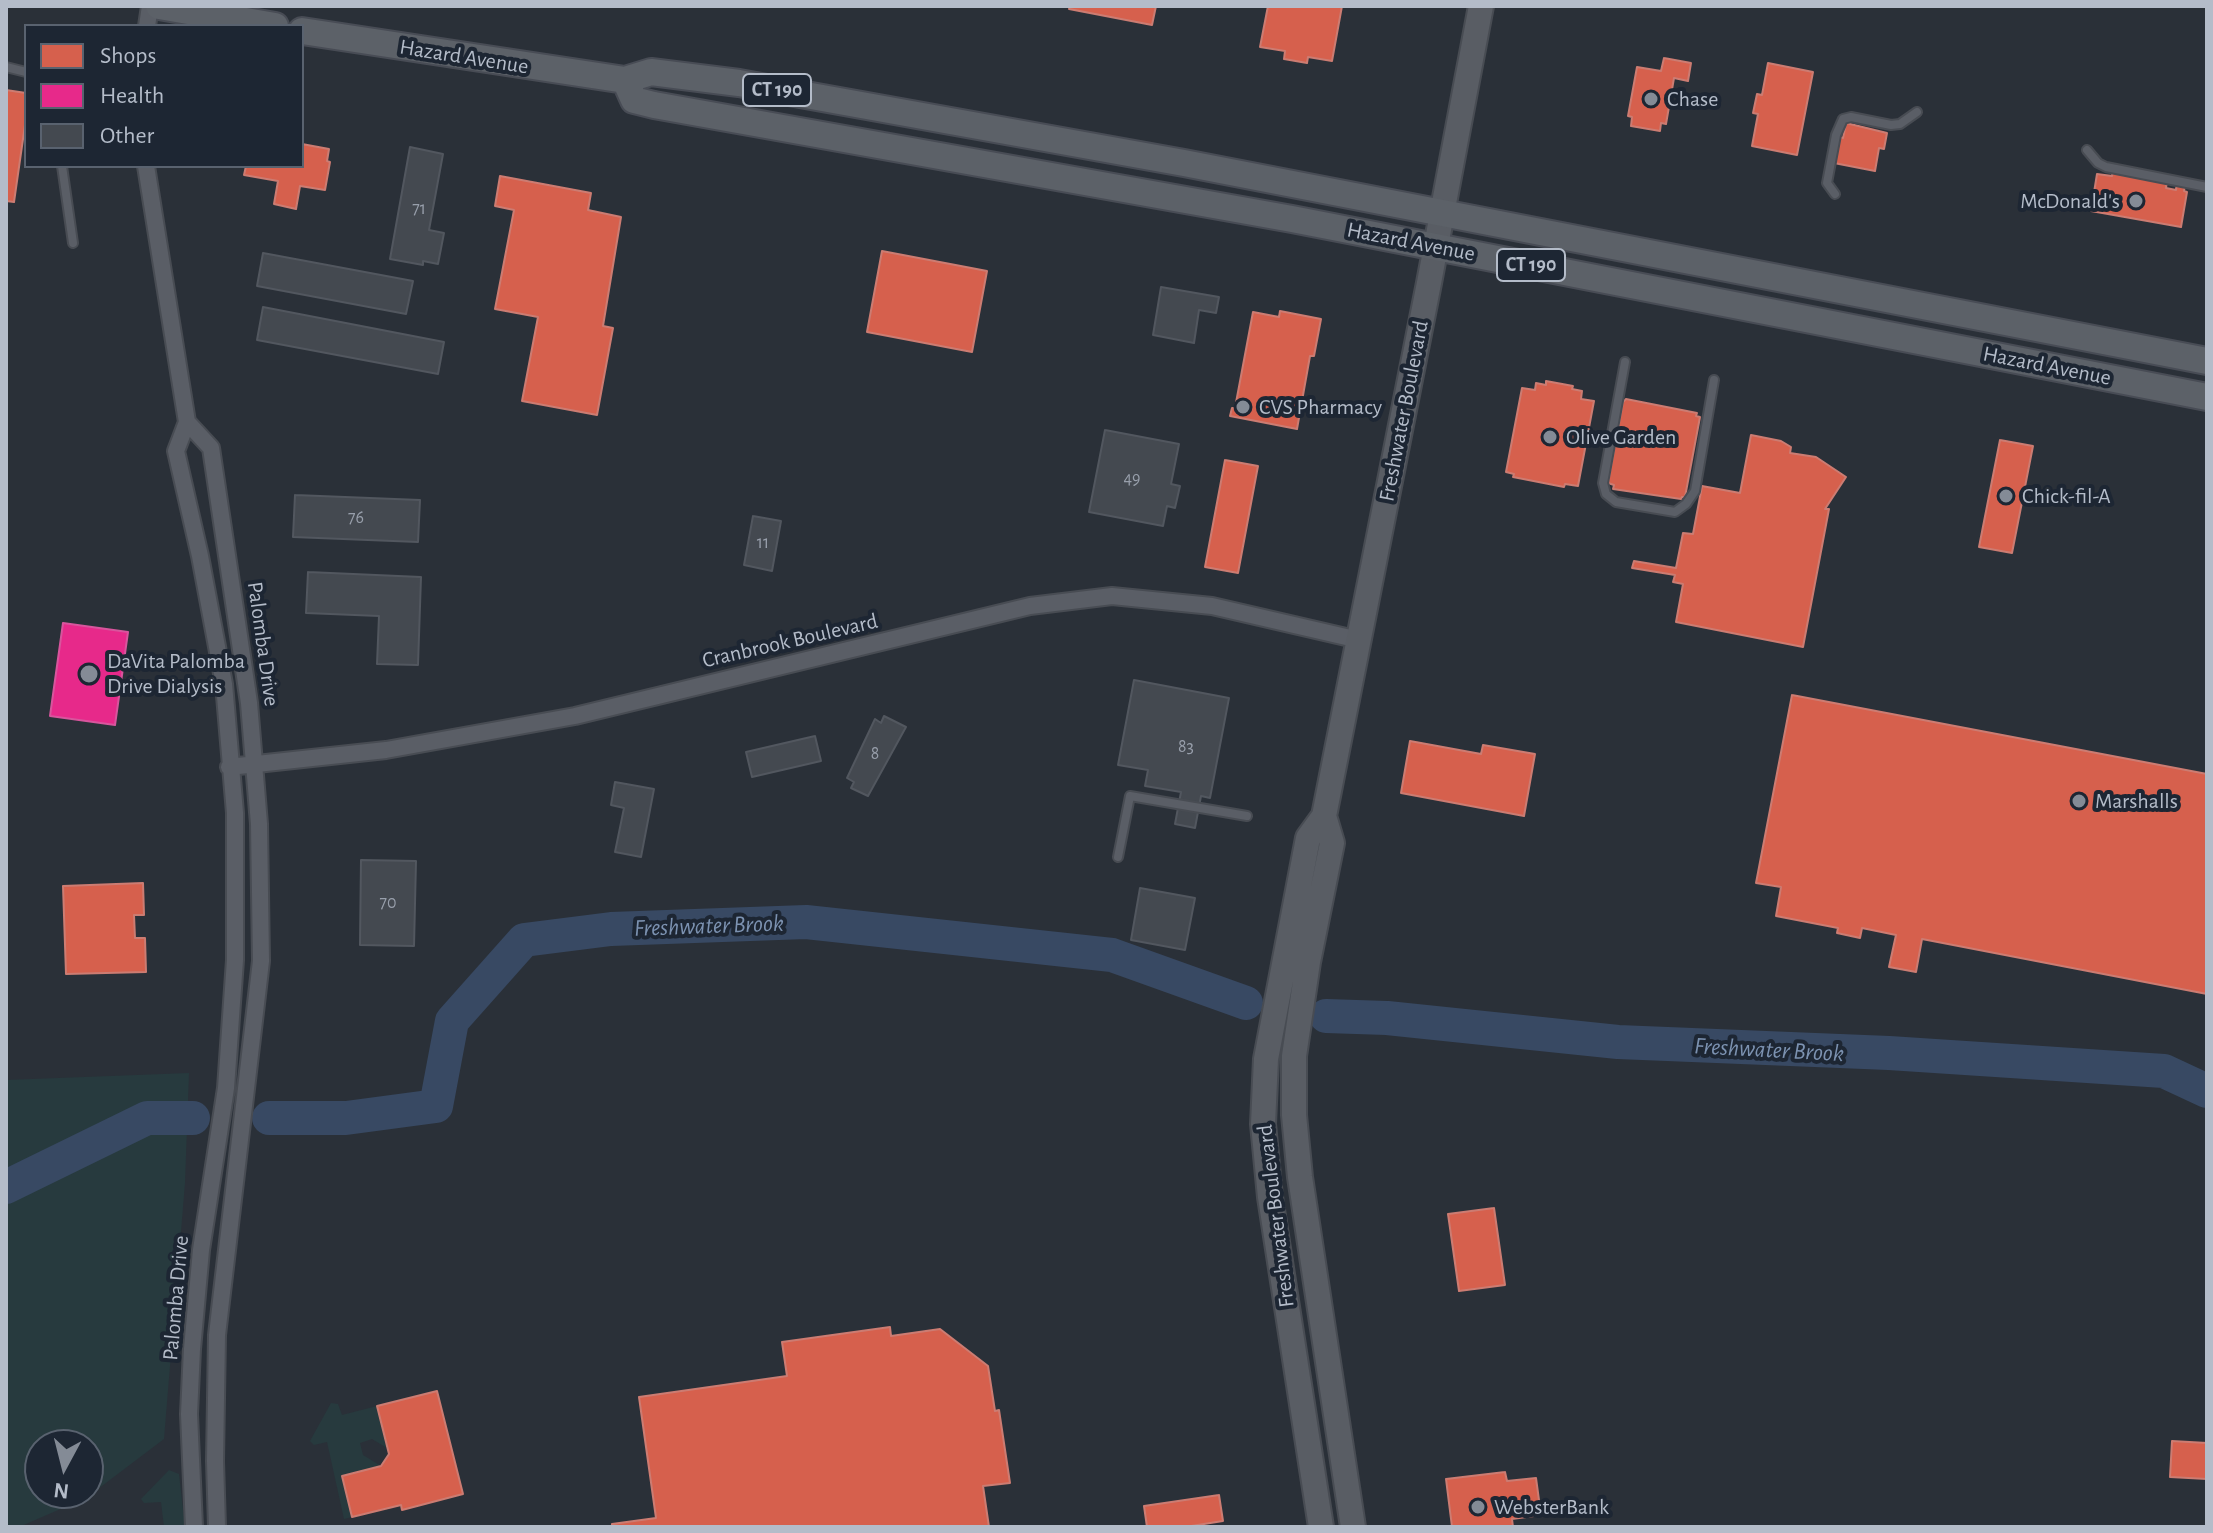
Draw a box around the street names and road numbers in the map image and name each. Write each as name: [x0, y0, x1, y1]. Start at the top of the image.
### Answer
street label: Hazard Avenue: [398, 34, 530, 80]
road number: CT 190: [743, 74, 811, 106]
street label: Hazard Avenue: [1345, 217, 1477, 267]
road number: CT 190: [1497, 249, 1565, 281]
street label: Freshwater Boulevard: [1373, 318, 1435, 504]
street label: Hazard Avenue: [1981, 341, 2113, 391]
street label: Palomba Drive: [241, 580, 285, 708]
street label: Cranbrook Boulevard: [700, 608, 880, 674]
street label: Freshwater Boulevard: [1252, 1123, 1300, 1309]
street label: Palomba Drive: [157, 1234, 195, 1362]

